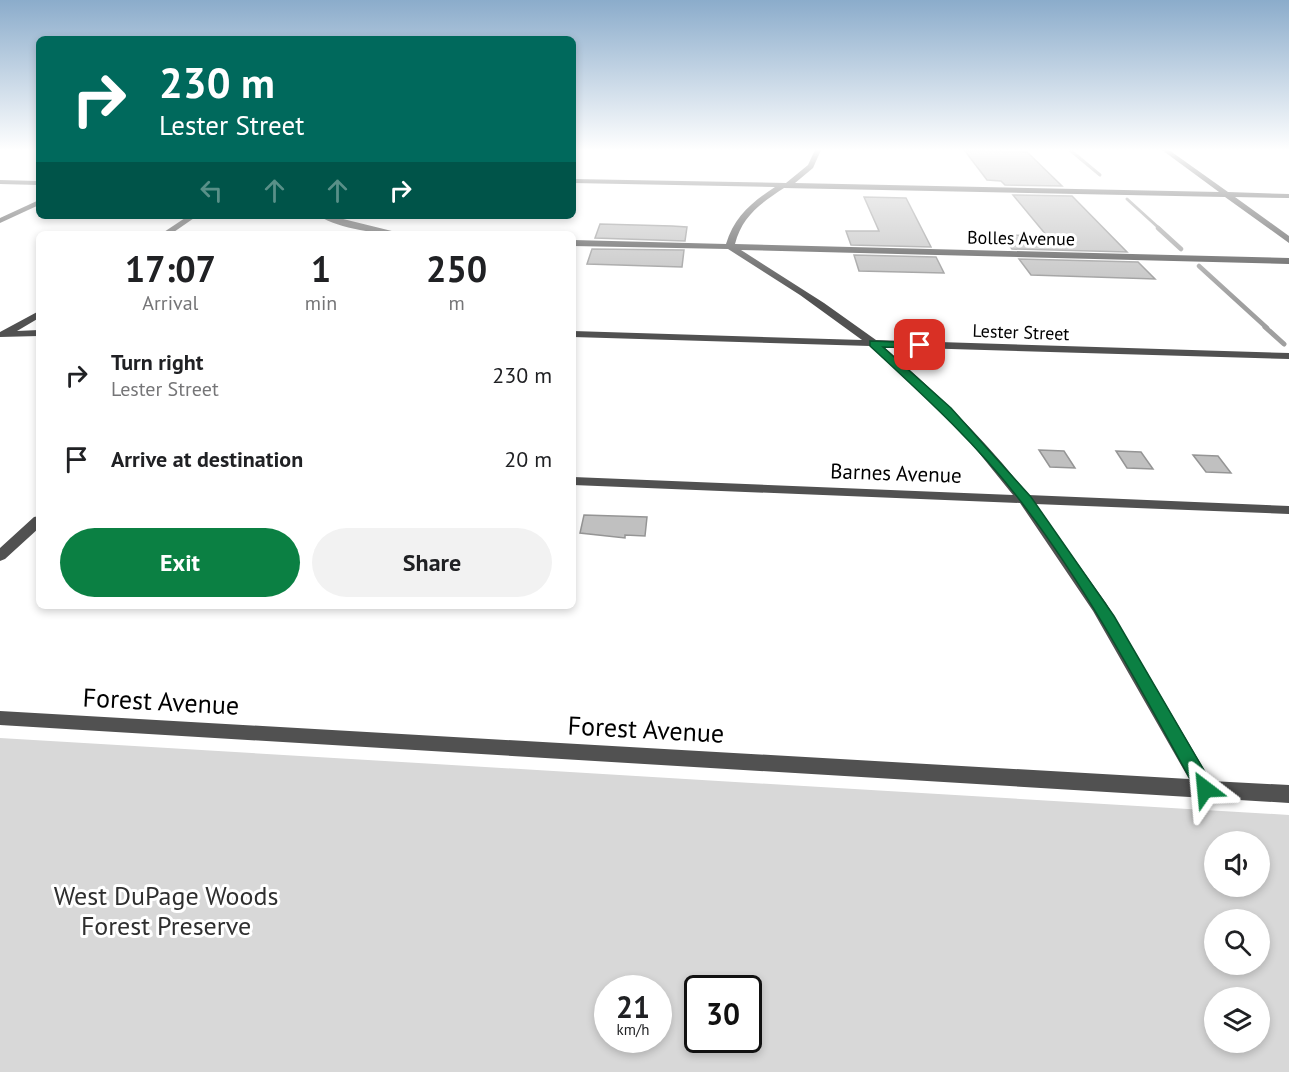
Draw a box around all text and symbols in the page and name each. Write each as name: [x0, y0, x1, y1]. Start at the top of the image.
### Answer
text: 230 m: [159, 55, 275, 110]
icon: right: [60, 60, 138, 138]
text: Lester Street: [159, 108, 304, 142]
icon: left: [195, 174, 228, 207]
icon: ahead: [258, 174, 291, 207]
icon: ahead: [321, 174, 354, 207]
icon: right: [384, 174, 417, 207]
street label: Bolles Avenue: [967, 226, 1075, 250]
text: 17:07: [125, 245, 216, 292]
text: 1: [311, 245, 331, 292]
text: 250: [426, 245, 487, 292]
text: Arrival: [142, 290, 198, 316]
text: min: [305, 290, 337, 316]
text: m: [449, 290, 465, 316]
pin: [894, 319, 945, 370]
street label: Lester Street: [972, 319, 1070, 345]
icon: arrive: [903, 328, 936, 361]
text: Turn right: [111, 348, 203, 376]
icon: right: [60, 359, 93, 392]
text: 230 m: [492, 361, 552, 389]
text: Lester Street: [111, 376, 219, 402]
icon: arrive: [60, 443, 93, 476]
text: Arrive at destination: [111, 445, 303, 473]
text: 20 m: [504, 445, 552, 473]
street label: Barnes Avenue: [830, 457, 962, 489]
button: Exit: [60, 528, 300, 597]
button: Share: [312, 528, 552, 597]
street label: Forest Avenue: [82, 680, 240, 722]
street label: Forest Avenue: [567, 708, 725, 750]
position arrow: [1173, 757, 1237, 821]
map controls: [1204, 831, 1270, 1053]
button: sound: [1204, 831, 1270, 897]
park label: West DuPage Woods Forest Preserve: [54, 879, 278, 942]
button: search: [1204, 909, 1270, 975]
speed limit sign: 30: [684, 975, 762, 1053]
text: 21: [616, 987, 650, 1026]
button: layers: [1204, 987, 1270, 1053]
text: km/h: [617, 1020, 649, 1039]

